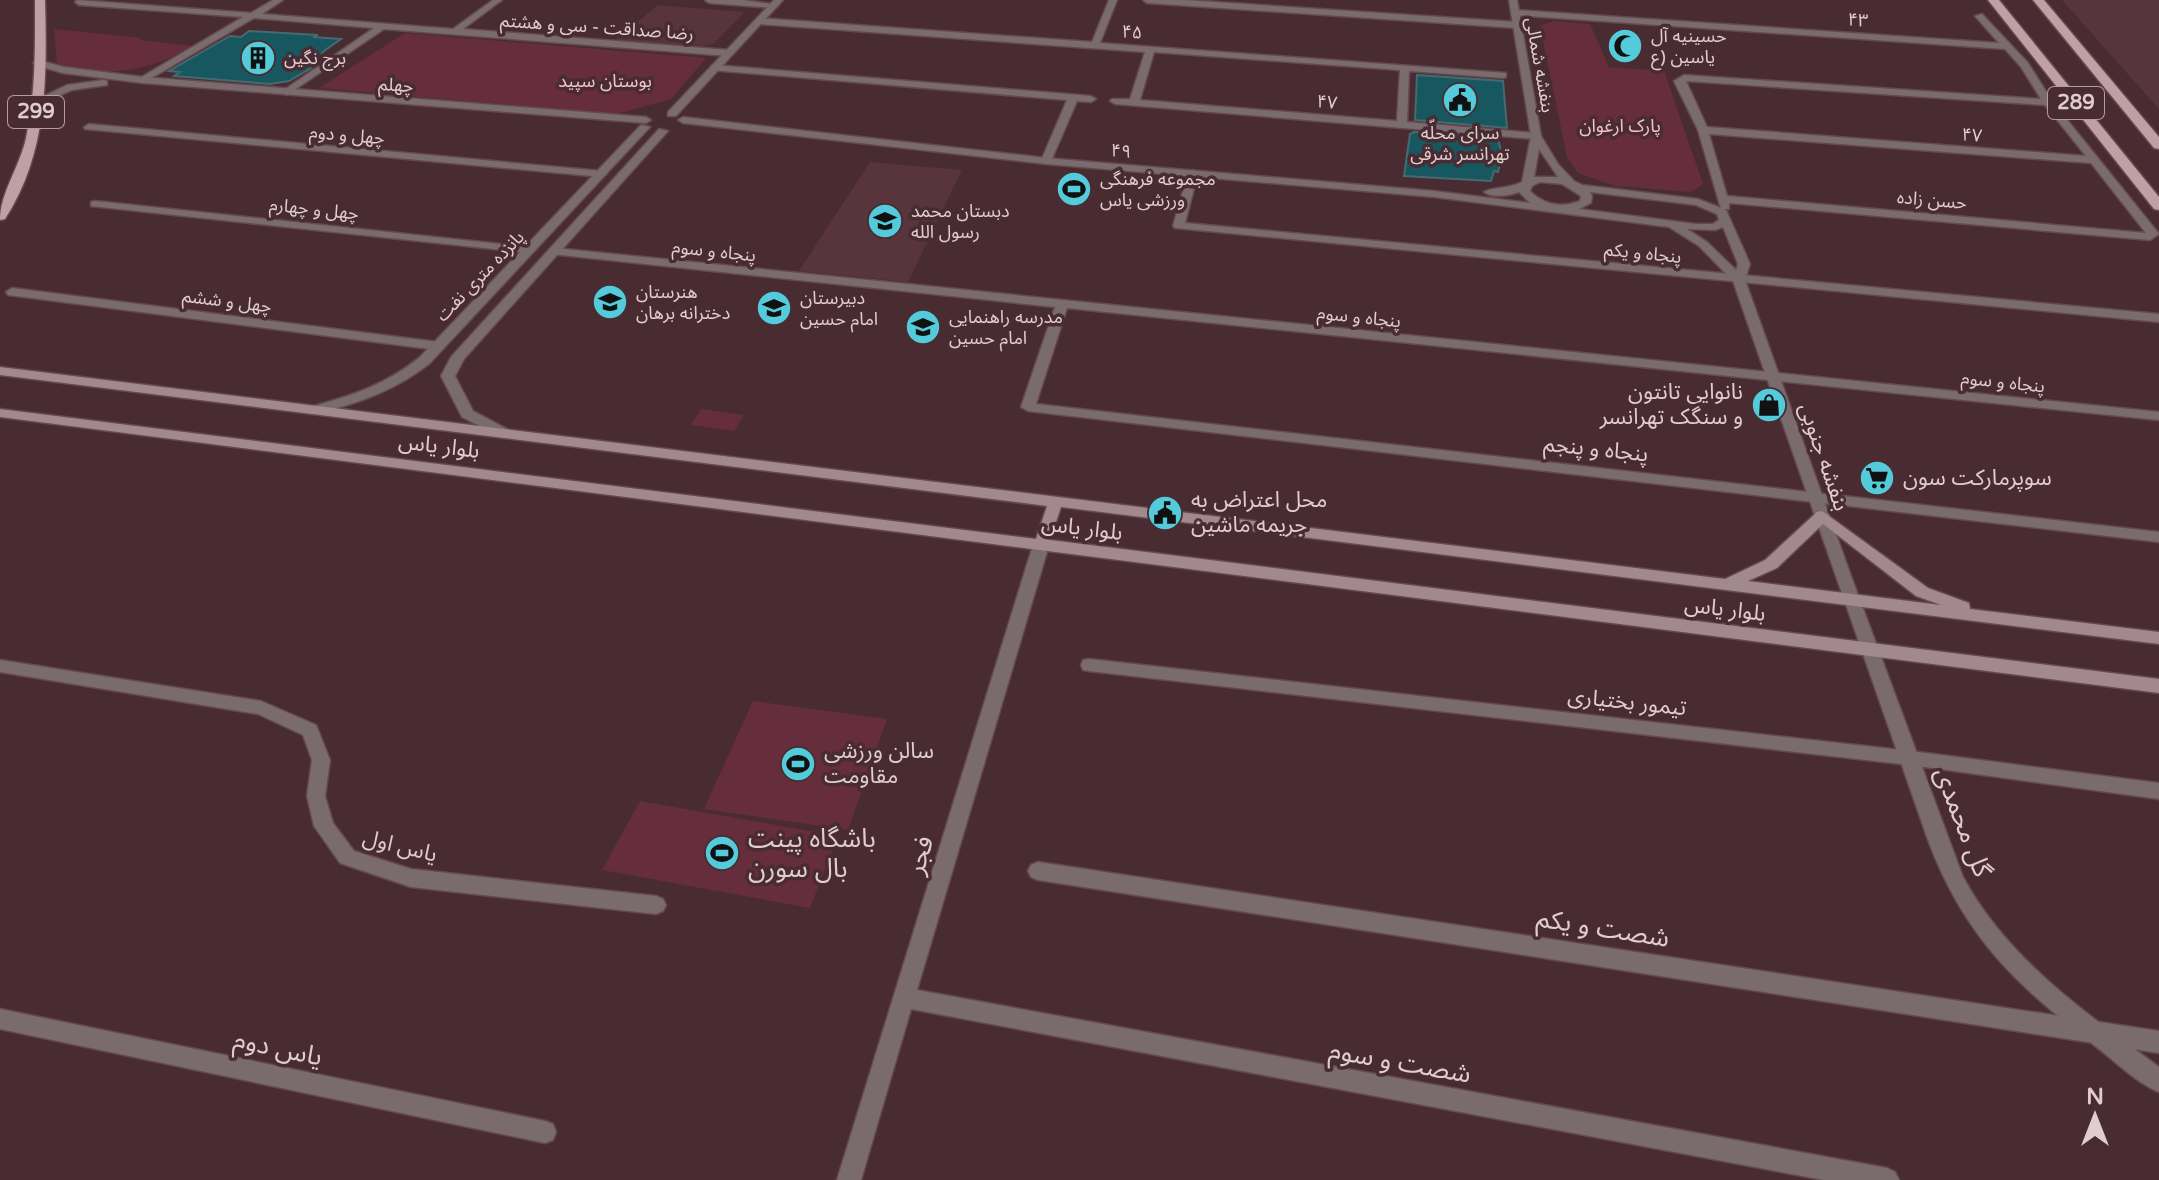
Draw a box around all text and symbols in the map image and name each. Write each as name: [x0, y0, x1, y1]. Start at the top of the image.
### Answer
street label: ۴۳: [1847, 8, 1869, 32]
street label: رضا صداقت - سی و هشتم: [499, 9, 695, 47]
street label: بنفشه شمالی: [1521, 16, 1559, 114]
street label: ۴۵: [1121, 20, 1143, 44]
place label: حسینیه آل یاسین (ع: [1651, 25, 1727, 71]
mosque icon: حسینیه آل یاسین (ع: [1606, 27, 1644, 65]
building icon: برج نگین: [239, 39, 277, 77]
place label: برج نگین: [284, 47, 346, 71]
park label: بوستان سپید: [558, 70, 652, 92]
street label: چهلم: [378, 73, 414, 99]
public building icon: سرای محلّه تهرانسر شرقی: [1441, 81, 1479, 119]
road number: 289: [2048, 87, 2104, 119]
street label: ۴۷: [1316, 90, 1338, 114]
road number: 299: [8, 96, 64, 128]
park label: پارک ارغوان: [1579, 115, 1661, 137]
place label: سرای محلّه تهرانسر شرقی: [1410, 118, 1510, 165]
street label: چهل و دوم: [308, 121, 386, 152]
street label: ۴۷: [1961, 123, 1983, 147]
street label: ۴۹: [1110, 139, 1132, 163]
place label: مجموعه فرهنگی ورزشی یاس: [1100, 168, 1216, 211]
sports icon: مجموعه فرهنگی ورزشی یاس: [1055, 170, 1093, 208]
street label: حسن زاده: [1896, 186, 1968, 214]
street label: چهل و چهارم: [268, 193, 360, 228]
place label: دبستان محمد رسول الله: [911, 200, 1010, 243]
school or university icon: دبستان محمد رسول الله: [866, 202, 904, 240]
street label: پانزده متری نفت: [431, 226, 529, 326]
street label: پنجاه و سوم: [671, 236, 757, 269]
street label: پنجاه و یکم: [1603, 238, 1683, 270]
place label: هنرستان دخترانه برهان: [636, 281, 730, 324]
school or university icon: هنرستان دخترانه برهان: [591, 283, 629, 321]
street label: چهل و ششم: [181, 285, 273, 319]
place label: دبیرستان امام حسین: [800, 287, 878, 333]
school or university icon: دبیرستان امام حسین: [755, 289, 793, 327]
street label: پنجاه و سوم: [1316, 302, 1402, 335]
place label: مدرسه راهنمایی امام حسین: [949, 306, 1063, 352]
school or university icon: مدرسه راهنمایی امام حسین: [904, 308, 942, 346]
street label: پنجاه و سوم: [1960, 367, 2046, 400]
place label: نانوایی تانتون و سنگک تهرانسر: [1599, 379, 1743, 430]
shop icon: نانوایی تانتون و سنگک تهرانسر: [1750, 386, 1788, 424]
street label: بنفشه جنوبی: [1793, 400, 1855, 514]
street label: بلوار یاس: [397, 428, 481, 464]
street label: پنجاه و پنجم: [1542, 431, 1650, 470]
supermarket icon: سوپرمارکت سون: [1858, 459, 1896, 497]
place label: سوپرمارکت سون: [1903, 465, 2052, 492]
place label: محل اعتراض به جریمه ماشین: [1191, 487, 1327, 538]
public building icon: محل اعتراض به جریمه ماشین: [1146, 494, 1184, 532]
street label: بلوار یاس: [1040, 510, 1124, 546]
street label: بلوار یاس: [1683, 591, 1767, 627]
street label: تیمور بختیاری: [1566, 683, 1688, 721]
place label: سالن ورزشی مقاومت: [824, 738, 934, 789]
sports icon: سالن ورزشی مقاومت: [779, 745, 817, 783]
street label: گل محمدی: [1928, 763, 1998, 882]
place label: باشگاه پینت بال سورن: [748, 823, 876, 884]
street label: یاس اول: [360, 824, 440, 868]
street label: فجر: [899, 832, 940, 879]
sports icon: باشگاه پینت بال سورن: [703, 834, 741, 872]
street label: شصت و یکم: [1534, 902, 1672, 958]
street label: یاس دوم: [230, 1023, 325, 1076]
street label: شصت و سوم: [1326, 1034, 1474, 1094]
north arrow: [2055, 1076, 2135, 1156]
text: N: [2086, 1084, 2104, 1110]

